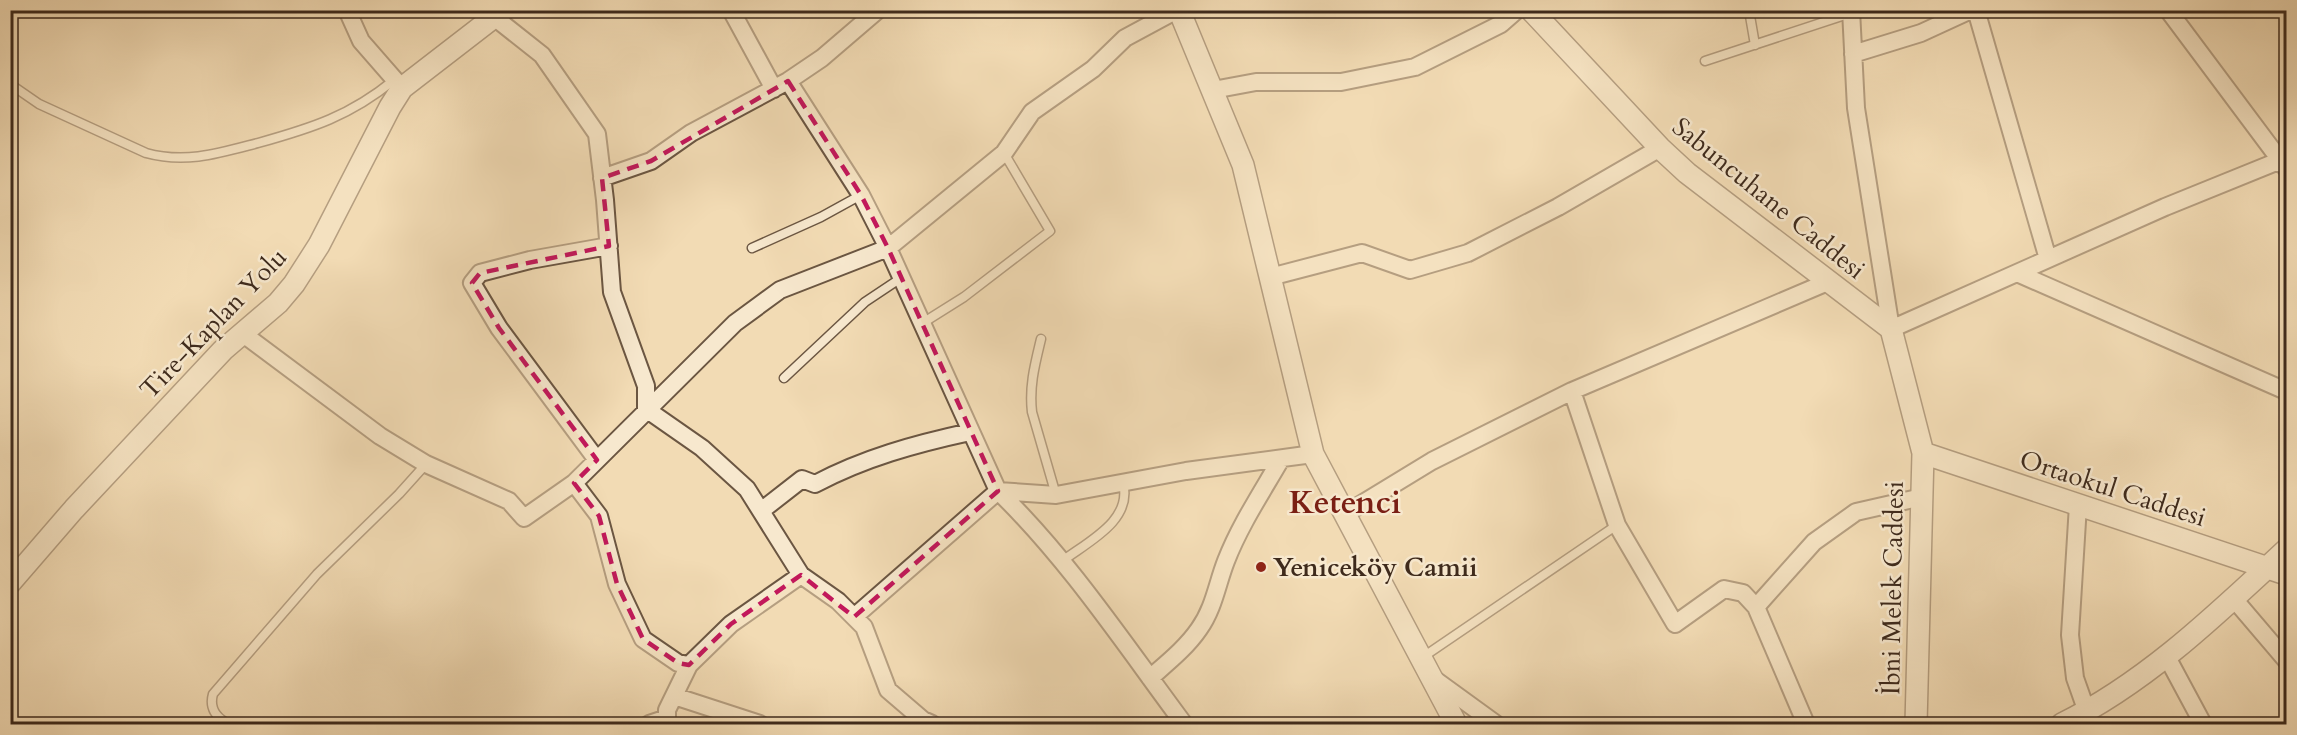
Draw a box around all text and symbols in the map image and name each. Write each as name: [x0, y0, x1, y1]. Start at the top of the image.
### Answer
street label: Sabuncuhane Caddesi: [1665, 110, 1873, 287]
street label: Tire-Kaplan Yolu: [132, 240, 295, 407]
street label: Ortaokul Caddesi: [2015, 442, 2210, 535]
district label: Ketenci: [1289, 481, 1401, 525]
street label: İbni Melek Caddesi: [1873, 481, 1912, 695]
place label: Yeniceköy Camii: [1273, 550, 1478, 585]
marker: Yeniceköy Camii: [1254, 560, 1268, 574]

